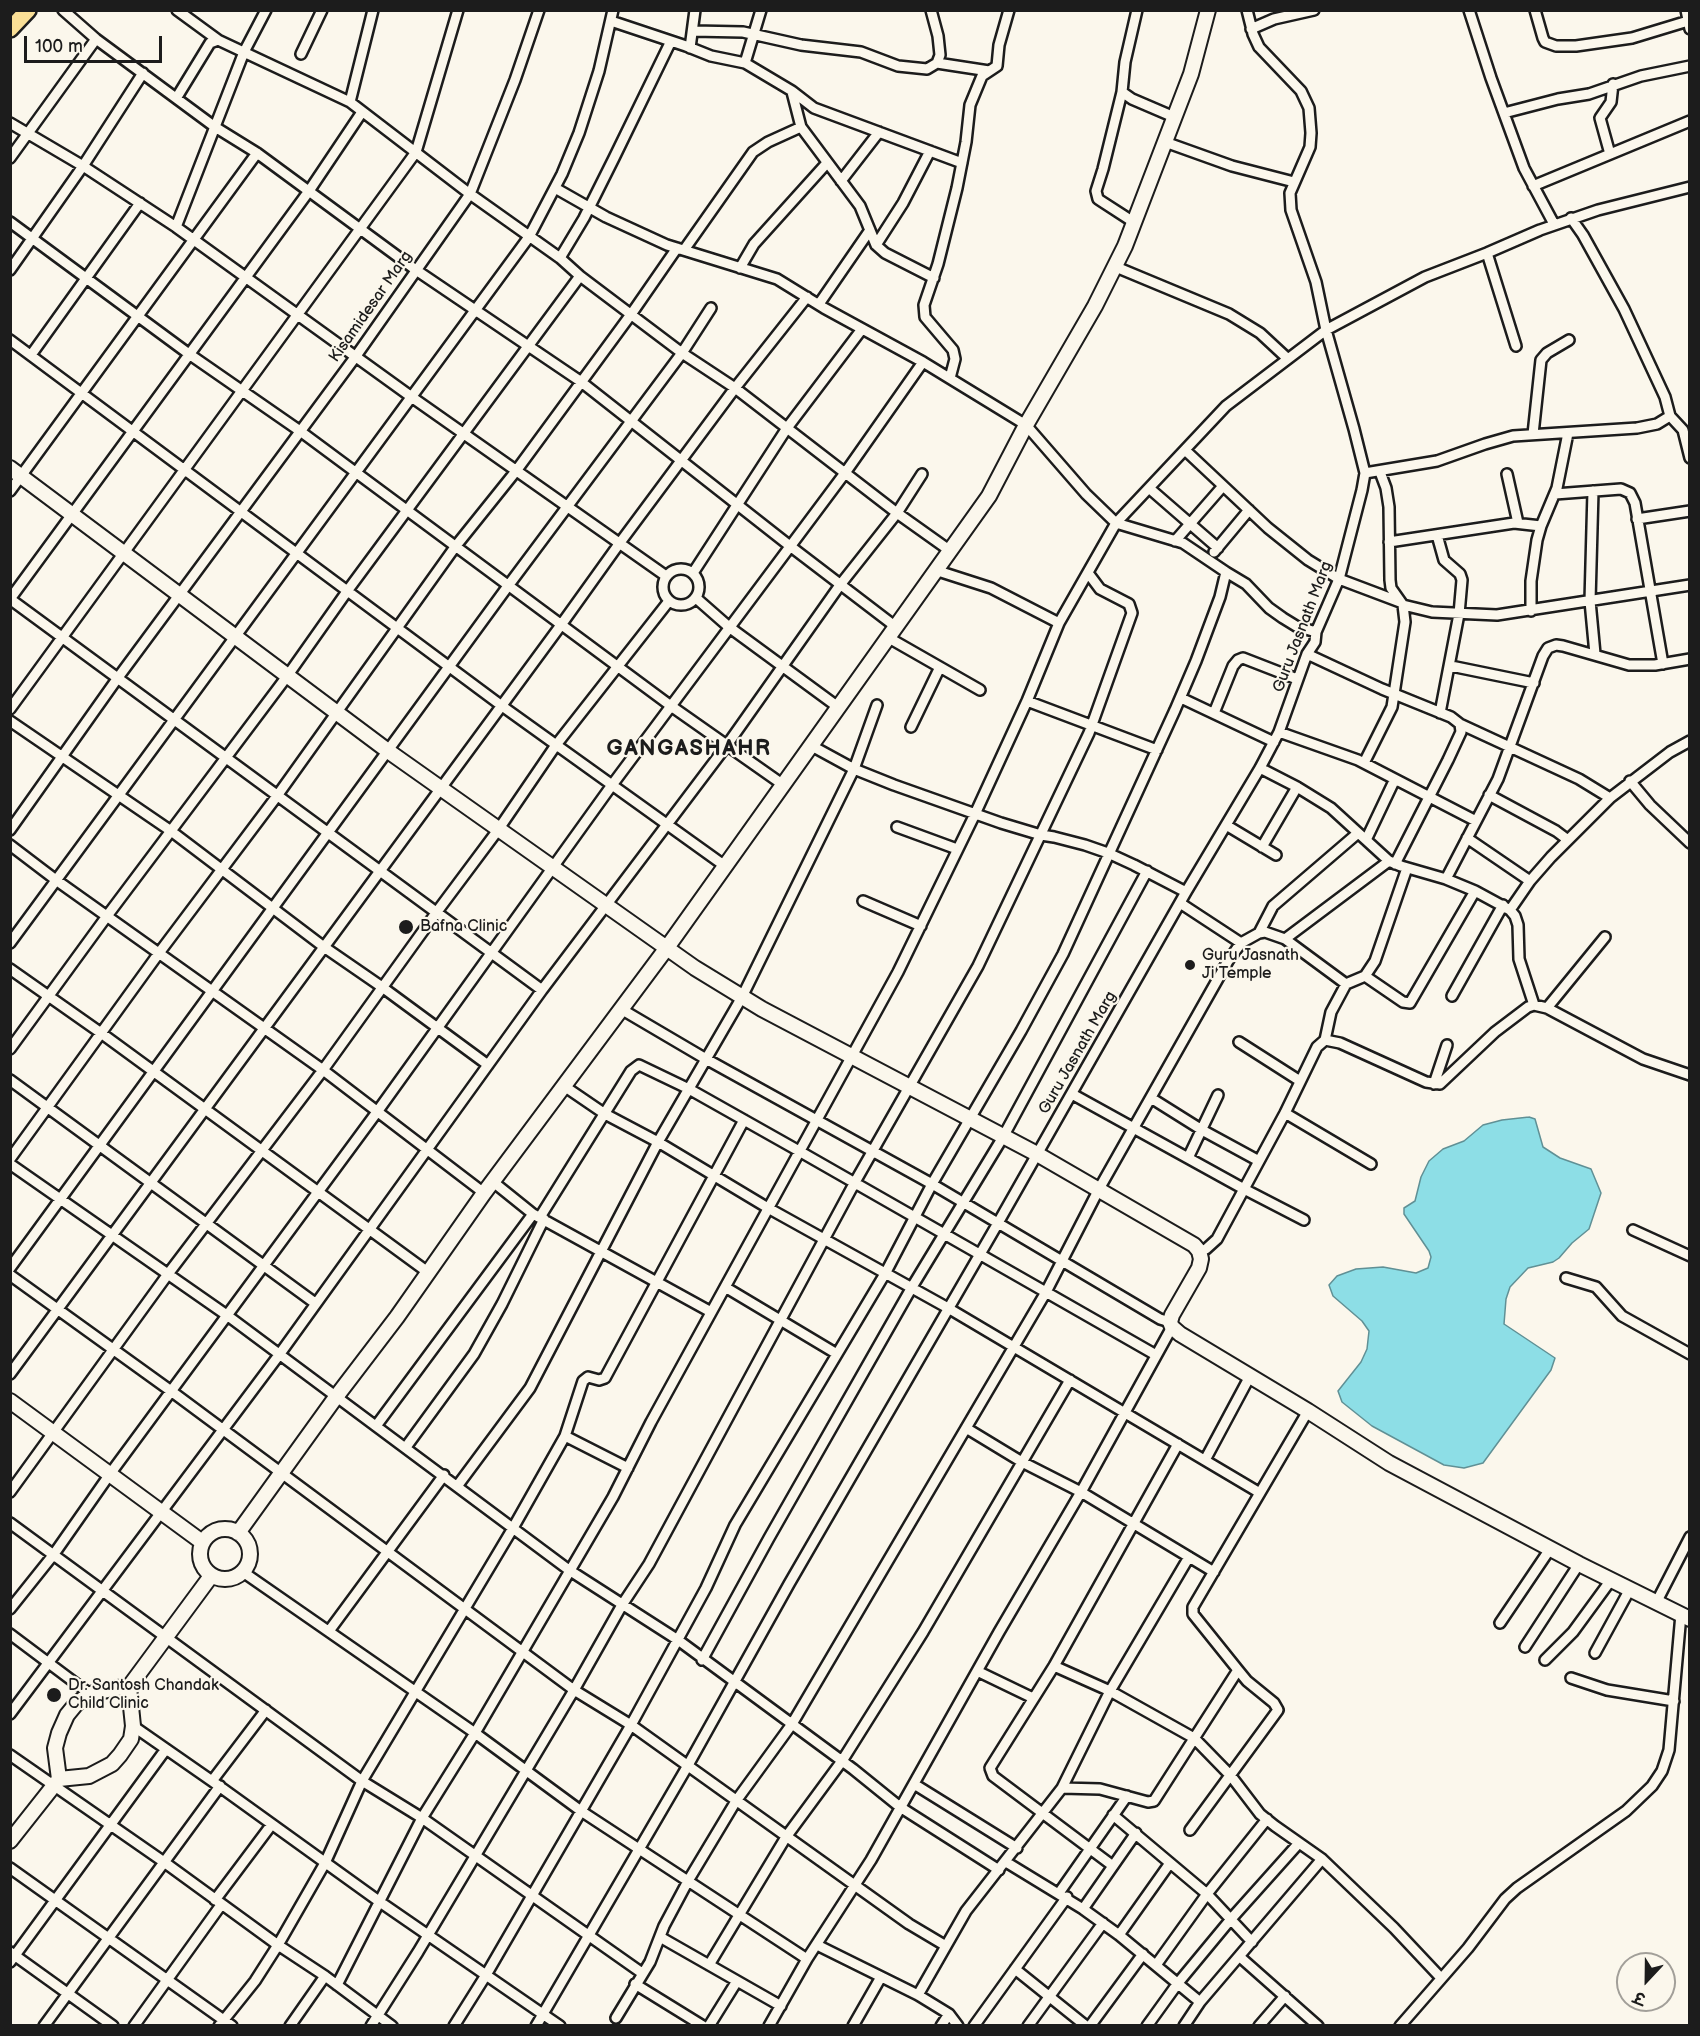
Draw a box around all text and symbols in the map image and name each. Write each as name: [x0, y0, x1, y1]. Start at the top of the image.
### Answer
scale bar: [27, 24, 165, 62]
text: 100 m: [35, 36, 83, 57]
street label: Kisamidesar Marg: [325, 248, 417, 366]
street label: Guru Jasnath Marg: [1269, 559, 1337, 695]
district label: GANGASHAHR: [607, 736, 771, 762]
place label: Bafna Clinic: [420, 917, 507, 937]
marker: Bafna Clinic: [397, 918, 415, 936]
place label: Guru Jasnath Ji Temple: [1202, 946, 1299, 984]
marker: Guru Jasnath Ji Temple: [1183, 958, 1197, 972]
street label: Guru Jasnath Marg: [1035, 988, 1121, 1118]
place label: Dr. Santosh Chandak Child Clinic: [68, 1676, 219, 1714]
marker: Dr. Santosh Chandak Child Clinic: [45, 1686, 63, 1704]
north arrow: [1616, 1952, 1676, 2012]
text: उ: [1631, 1986, 1648, 2008]

